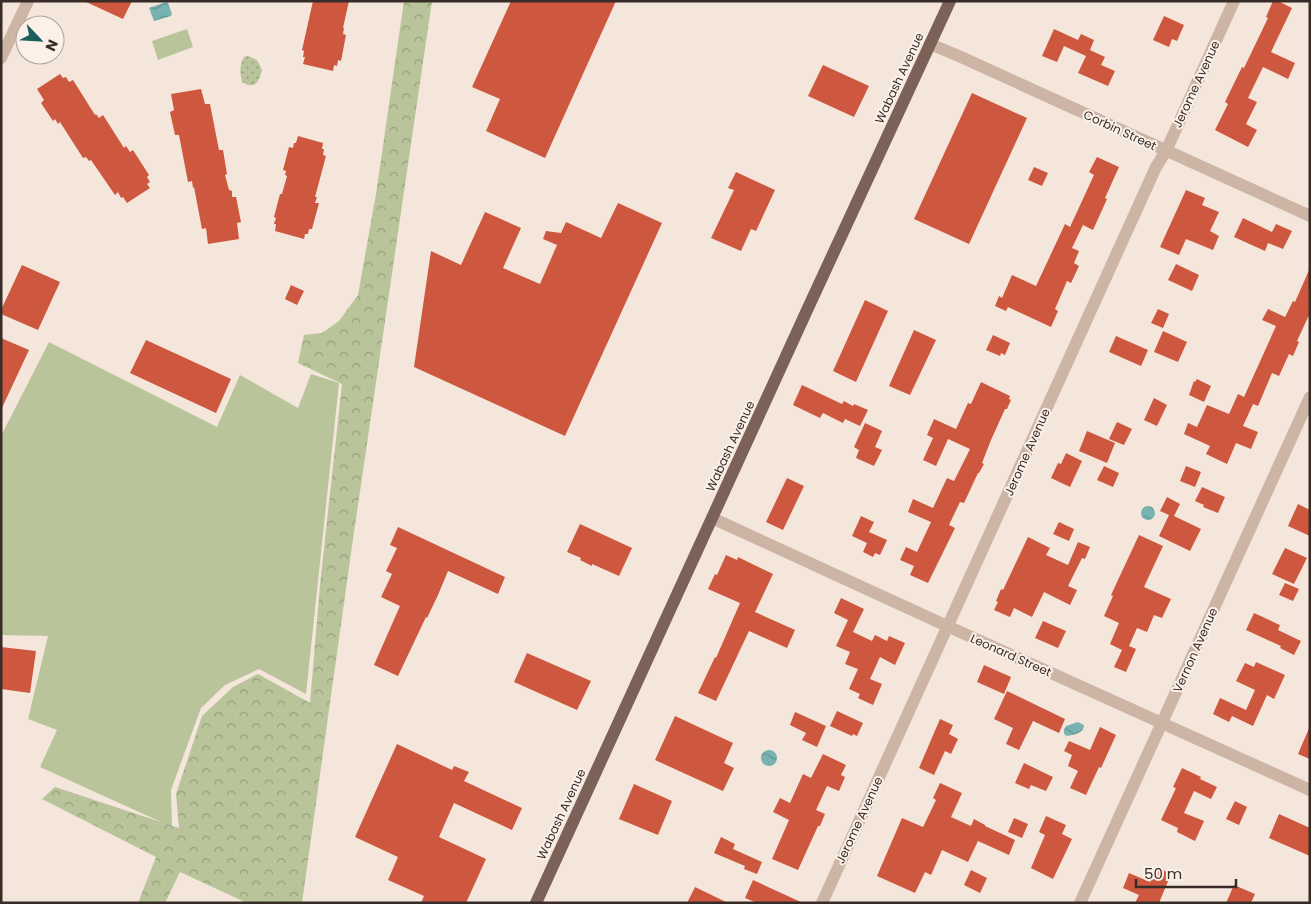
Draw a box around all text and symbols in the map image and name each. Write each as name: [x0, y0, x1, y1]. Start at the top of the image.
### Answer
north arrow: [15, 15, 65, 65]
street label: Wabash Avenue: [871, 30, 927, 126]
text: N: [40, 36, 63, 54]
street label: Jerome Avenue: [1168, 38, 1224, 130]
street label: Corbin Street: [1081, 106, 1159, 154]
street label: Wabash Avenue: [702, 398, 758, 494]
street label: Jerome Avenue: [1000, 406, 1054, 498]
street label: Vernon Avenue: [1169, 605, 1221, 695]
street label: Leonard Street: [968, 630, 1054, 680]
street label: Wabash Avenue: [533, 766, 589, 862]
street label: Jerome Avenue: [831, 774, 887, 866]
scale bar: [1136, 856, 1236, 888]
text: 50 m: [1144, 863, 1182, 884]

